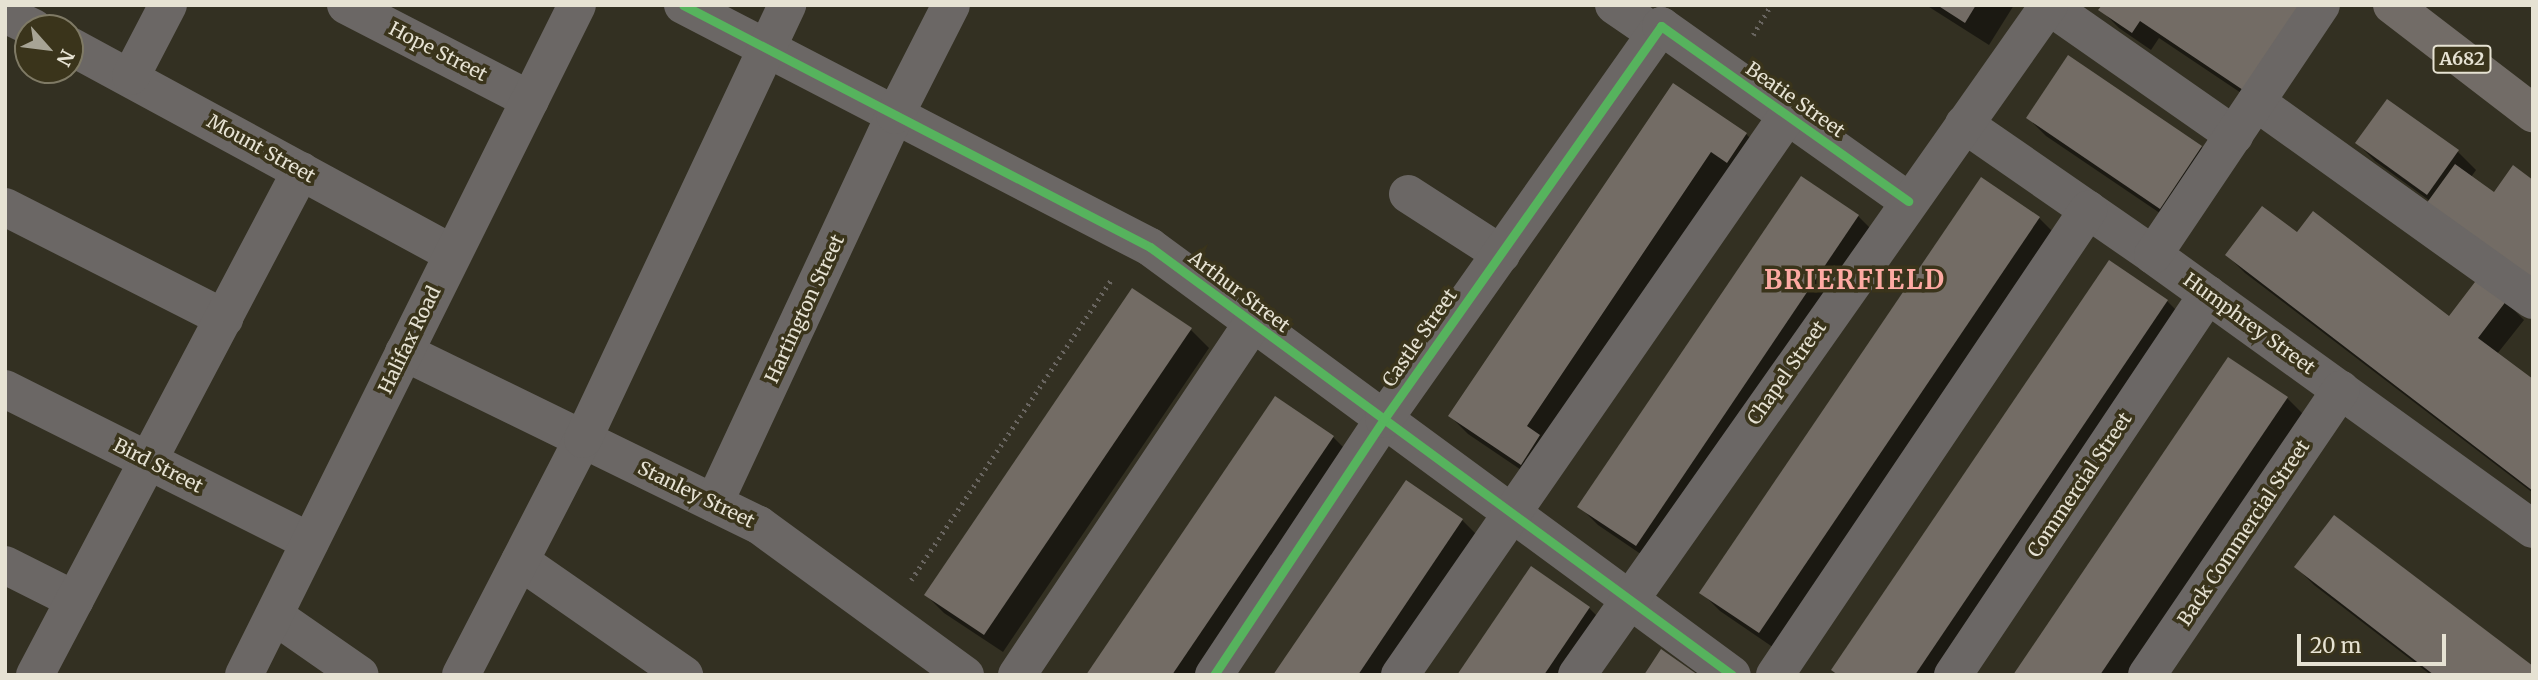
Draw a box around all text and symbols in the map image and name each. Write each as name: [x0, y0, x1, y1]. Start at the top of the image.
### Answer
north arrow: [14, 14, 84, 84]
street label: Hope Street: [385, 18, 491, 86]
road number: A682: [2432, 44, 2492, 74]
text: N: [52, 46, 80, 70]
street label: Beatie Street: [1741, 58, 1849, 142]
street label: Mount Street: [203, 110, 319, 188]
street label: Hartington Street: [761, 231, 849, 387]
street label: Arthur Street: [1184, 247, 1294, 337]
district label: BRIERFIELD: [1765, 264, 1945, 296]
street label: Humphrey Street: [2179, 269, 2319, 379]
street label: Halifax Road: [374, 282, 446, 398]
street label: Castle Street: [1378, 285, 1462, 391]
street label: Chapel Street: [1743, 317, 1831, 429]
street label: Commercial Street: [2023, 408, 2137, 562]
street label: Bird Street: [110, 434, 206, 498]
street label: Back Commercial Street: [2173, 436, 2315, 630]
street label: Stanley Street: [634, 457, 758, 533]
scale bar: [2300, 620, 2449, 664]
text: 20 m: [2310, 632, 2361, 659]

